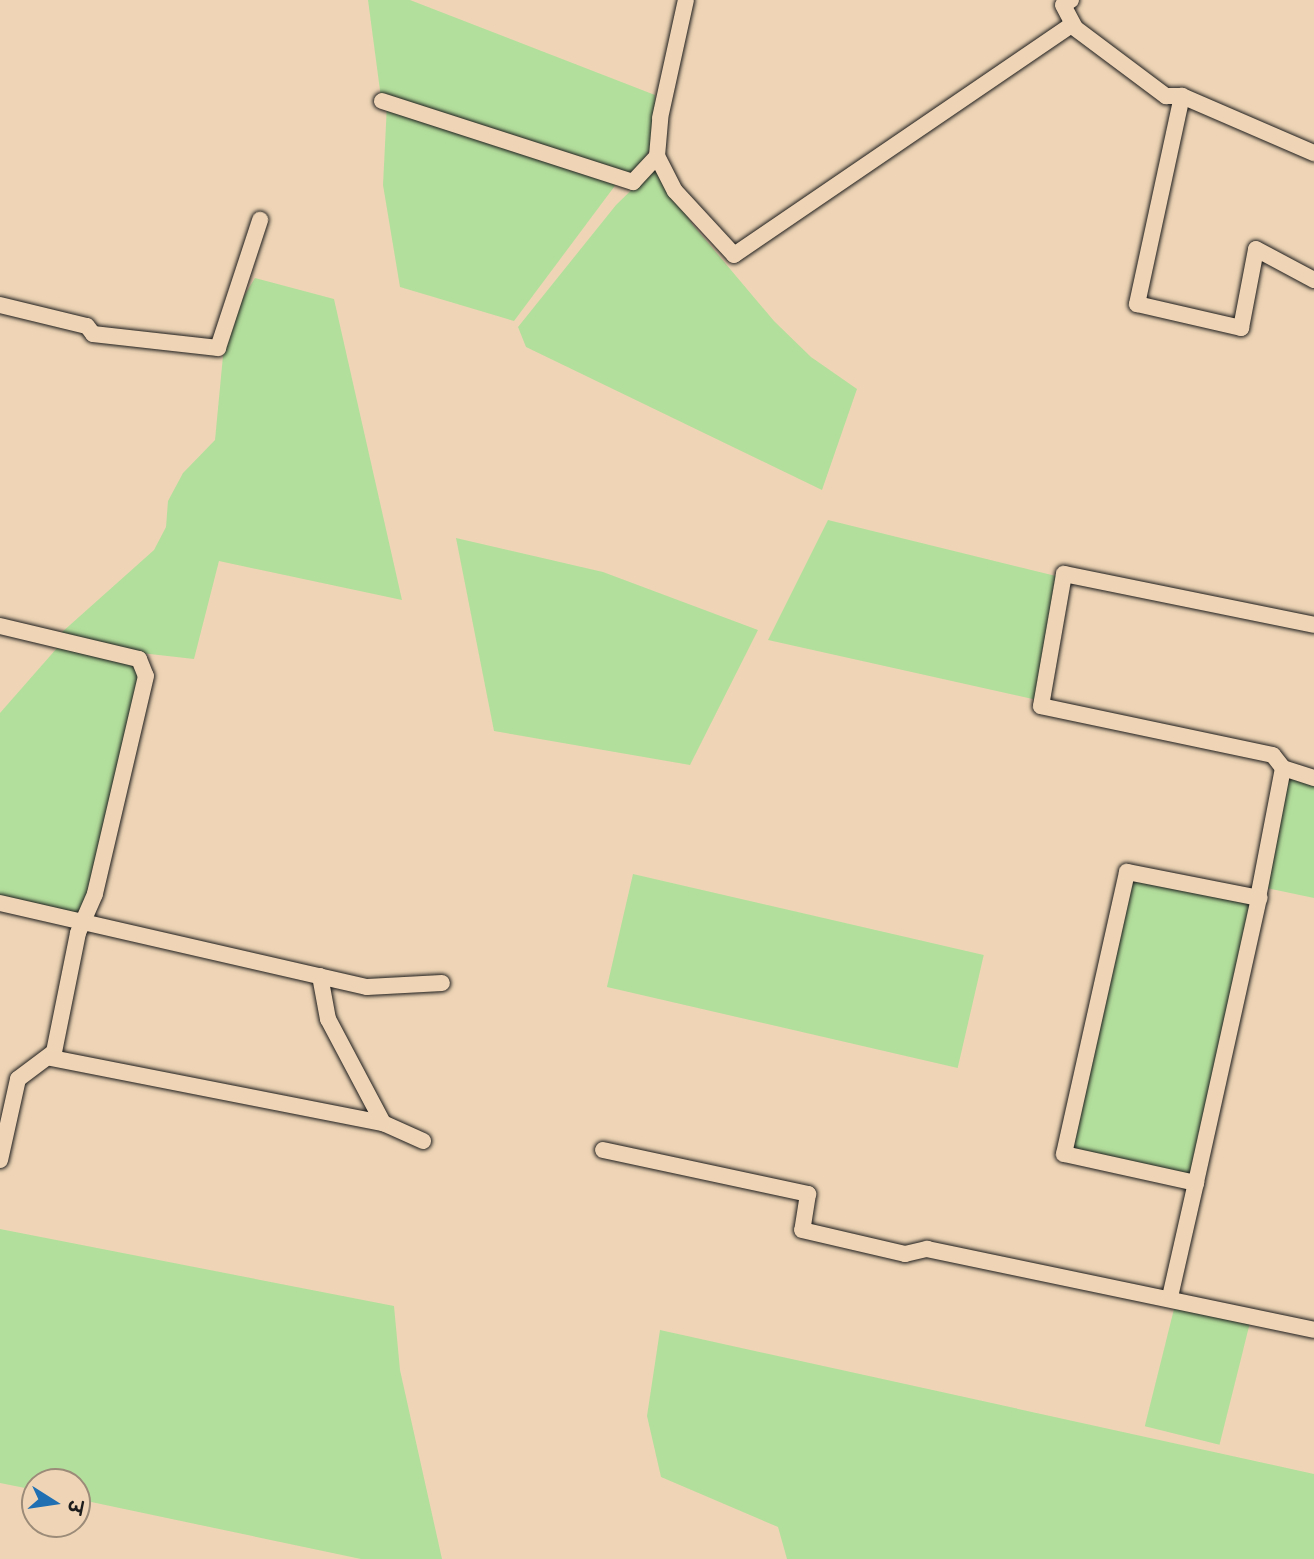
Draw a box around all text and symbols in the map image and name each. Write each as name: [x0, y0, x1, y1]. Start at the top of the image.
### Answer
north arrow: [21, 1468, 91, 1538]
text: उ: [62, 1498, 88, 1516]

